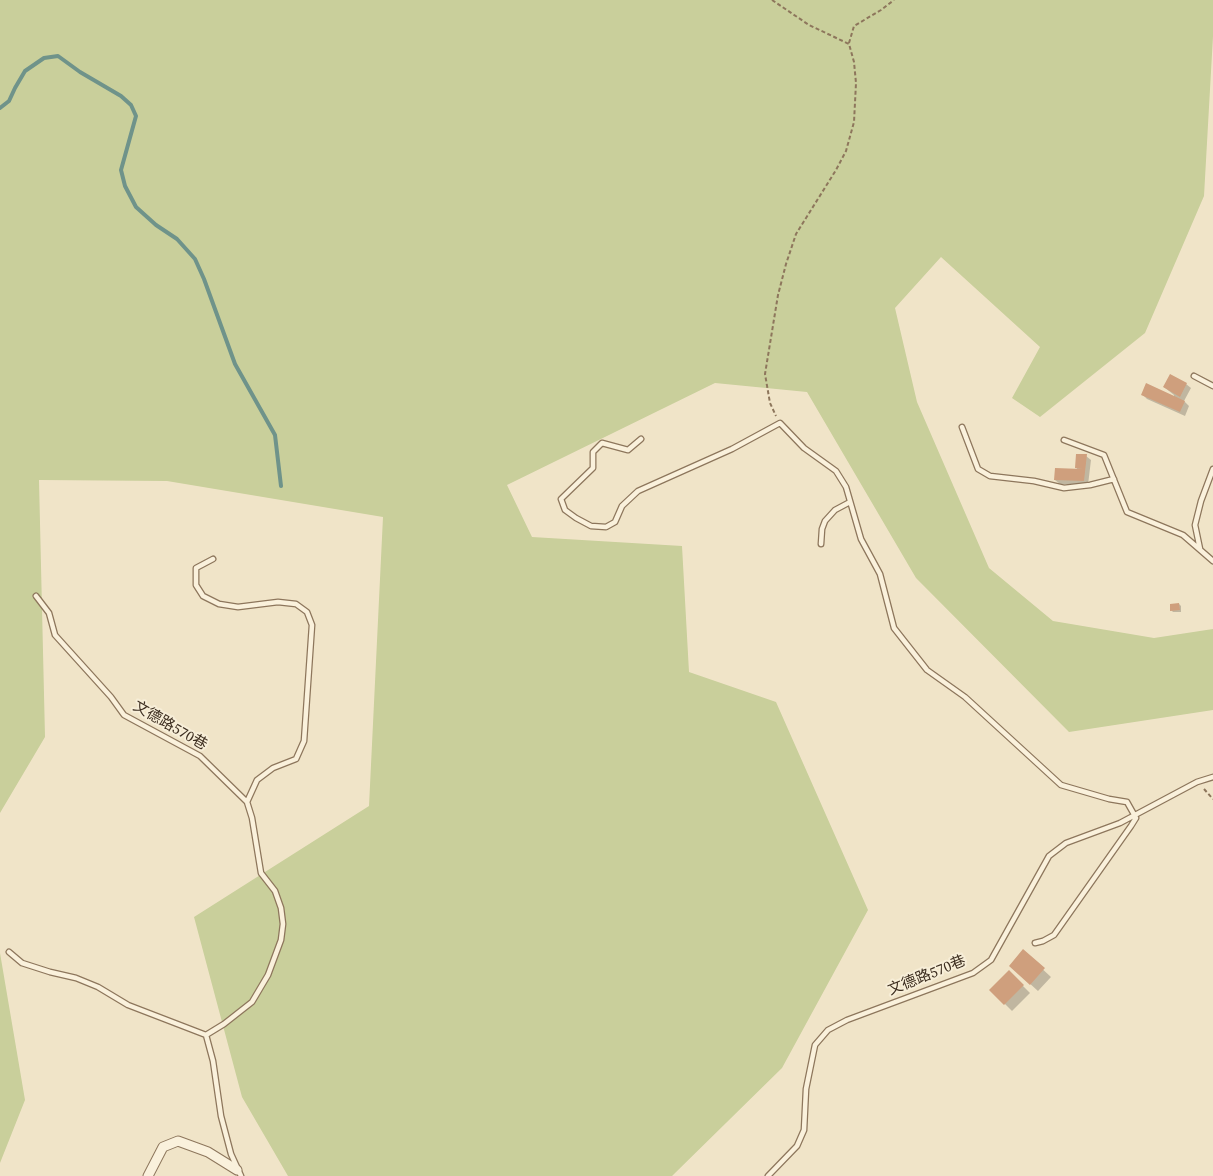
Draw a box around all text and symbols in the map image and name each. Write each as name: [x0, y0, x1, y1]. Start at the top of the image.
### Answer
street label: 文德路570巷: [130, 698, 210, 754]
street label: 文德路570巷: [885, 952, 969, 1000]

